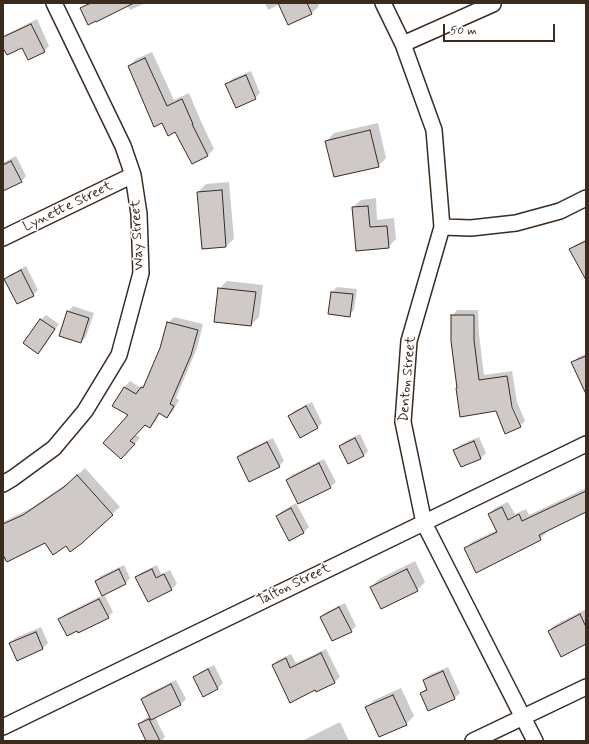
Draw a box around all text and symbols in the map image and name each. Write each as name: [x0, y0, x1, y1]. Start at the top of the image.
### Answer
scale bar: [445, 16, 557, 42]
text: 50 m: [450, 23, 477, 39]
street label: Lynette Street: [20, 178, 116, 236]
street label: Way Street: [128, 199, 148, 271]
street label: Denton Street: [396, 335, 420, 423]
street label: Talton Street: [255, 560, 333, 610]

